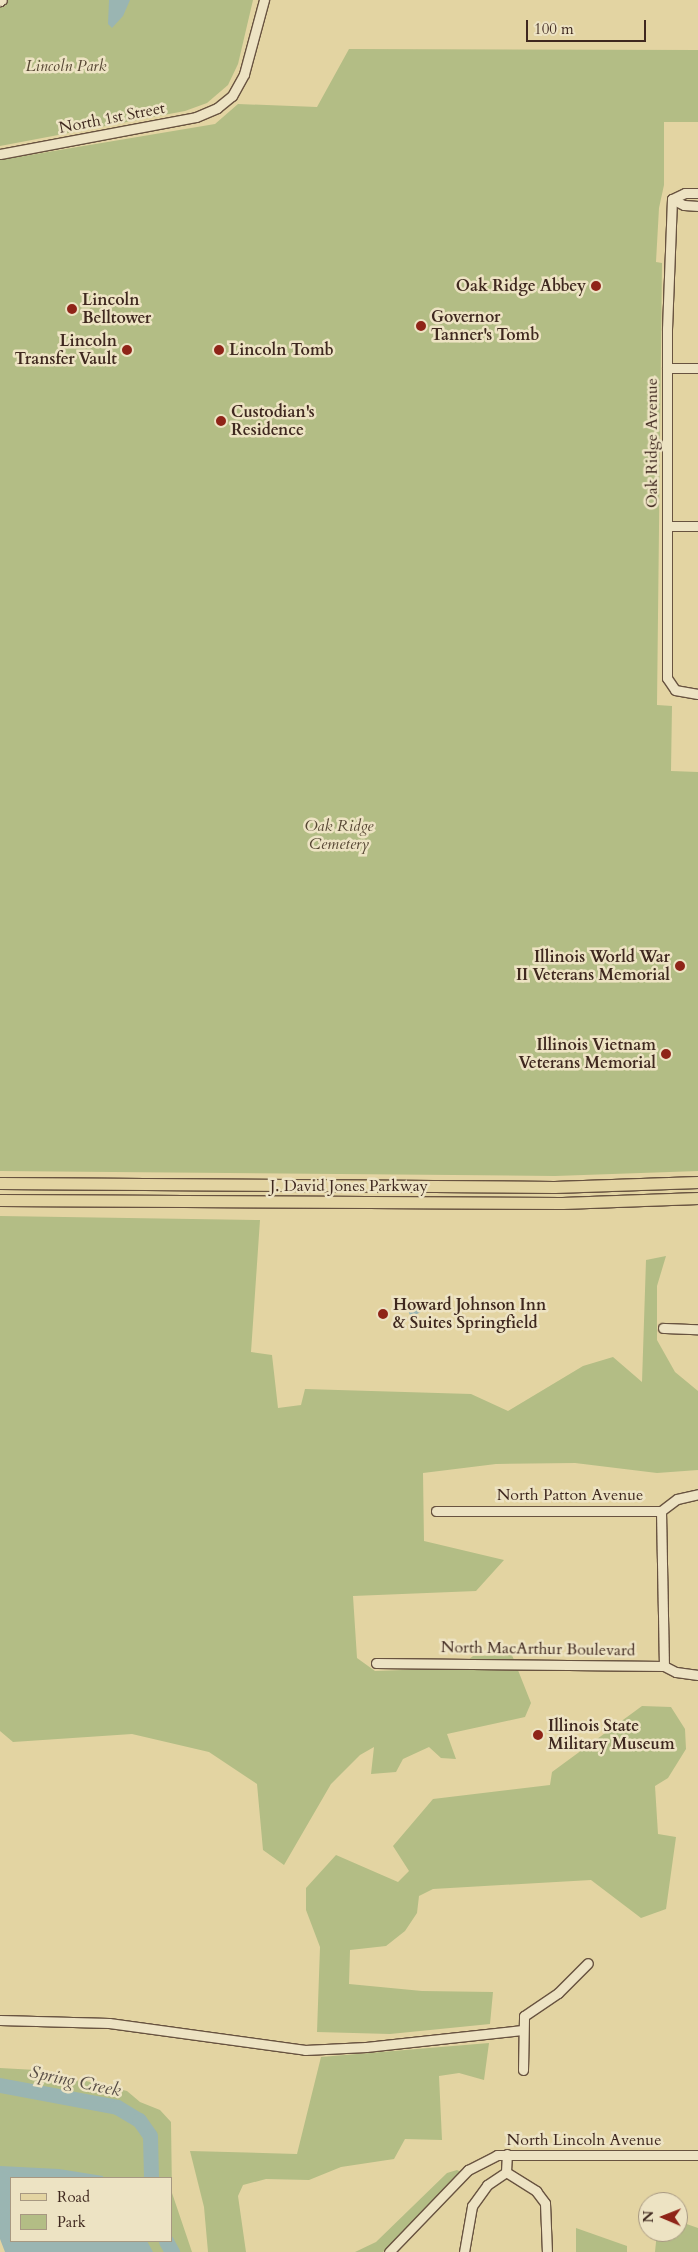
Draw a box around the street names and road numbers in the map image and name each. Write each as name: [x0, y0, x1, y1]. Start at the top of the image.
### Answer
street label: North 1st Street: [57, 98, 167, 138]
street label: Oak Ridge Avenue: [642, 378, 662, 508]
street label: J. David Jones Parkway: [270, 1176, 428, 1196]
street label: North Patton Avenue: [497, 1485, 643, 1505]
street label: North MacArthur Boulevard: [441, 1638, 635, 1660]
street label: North Lincoln Avenue: [507, 2130, 661, 2150]

